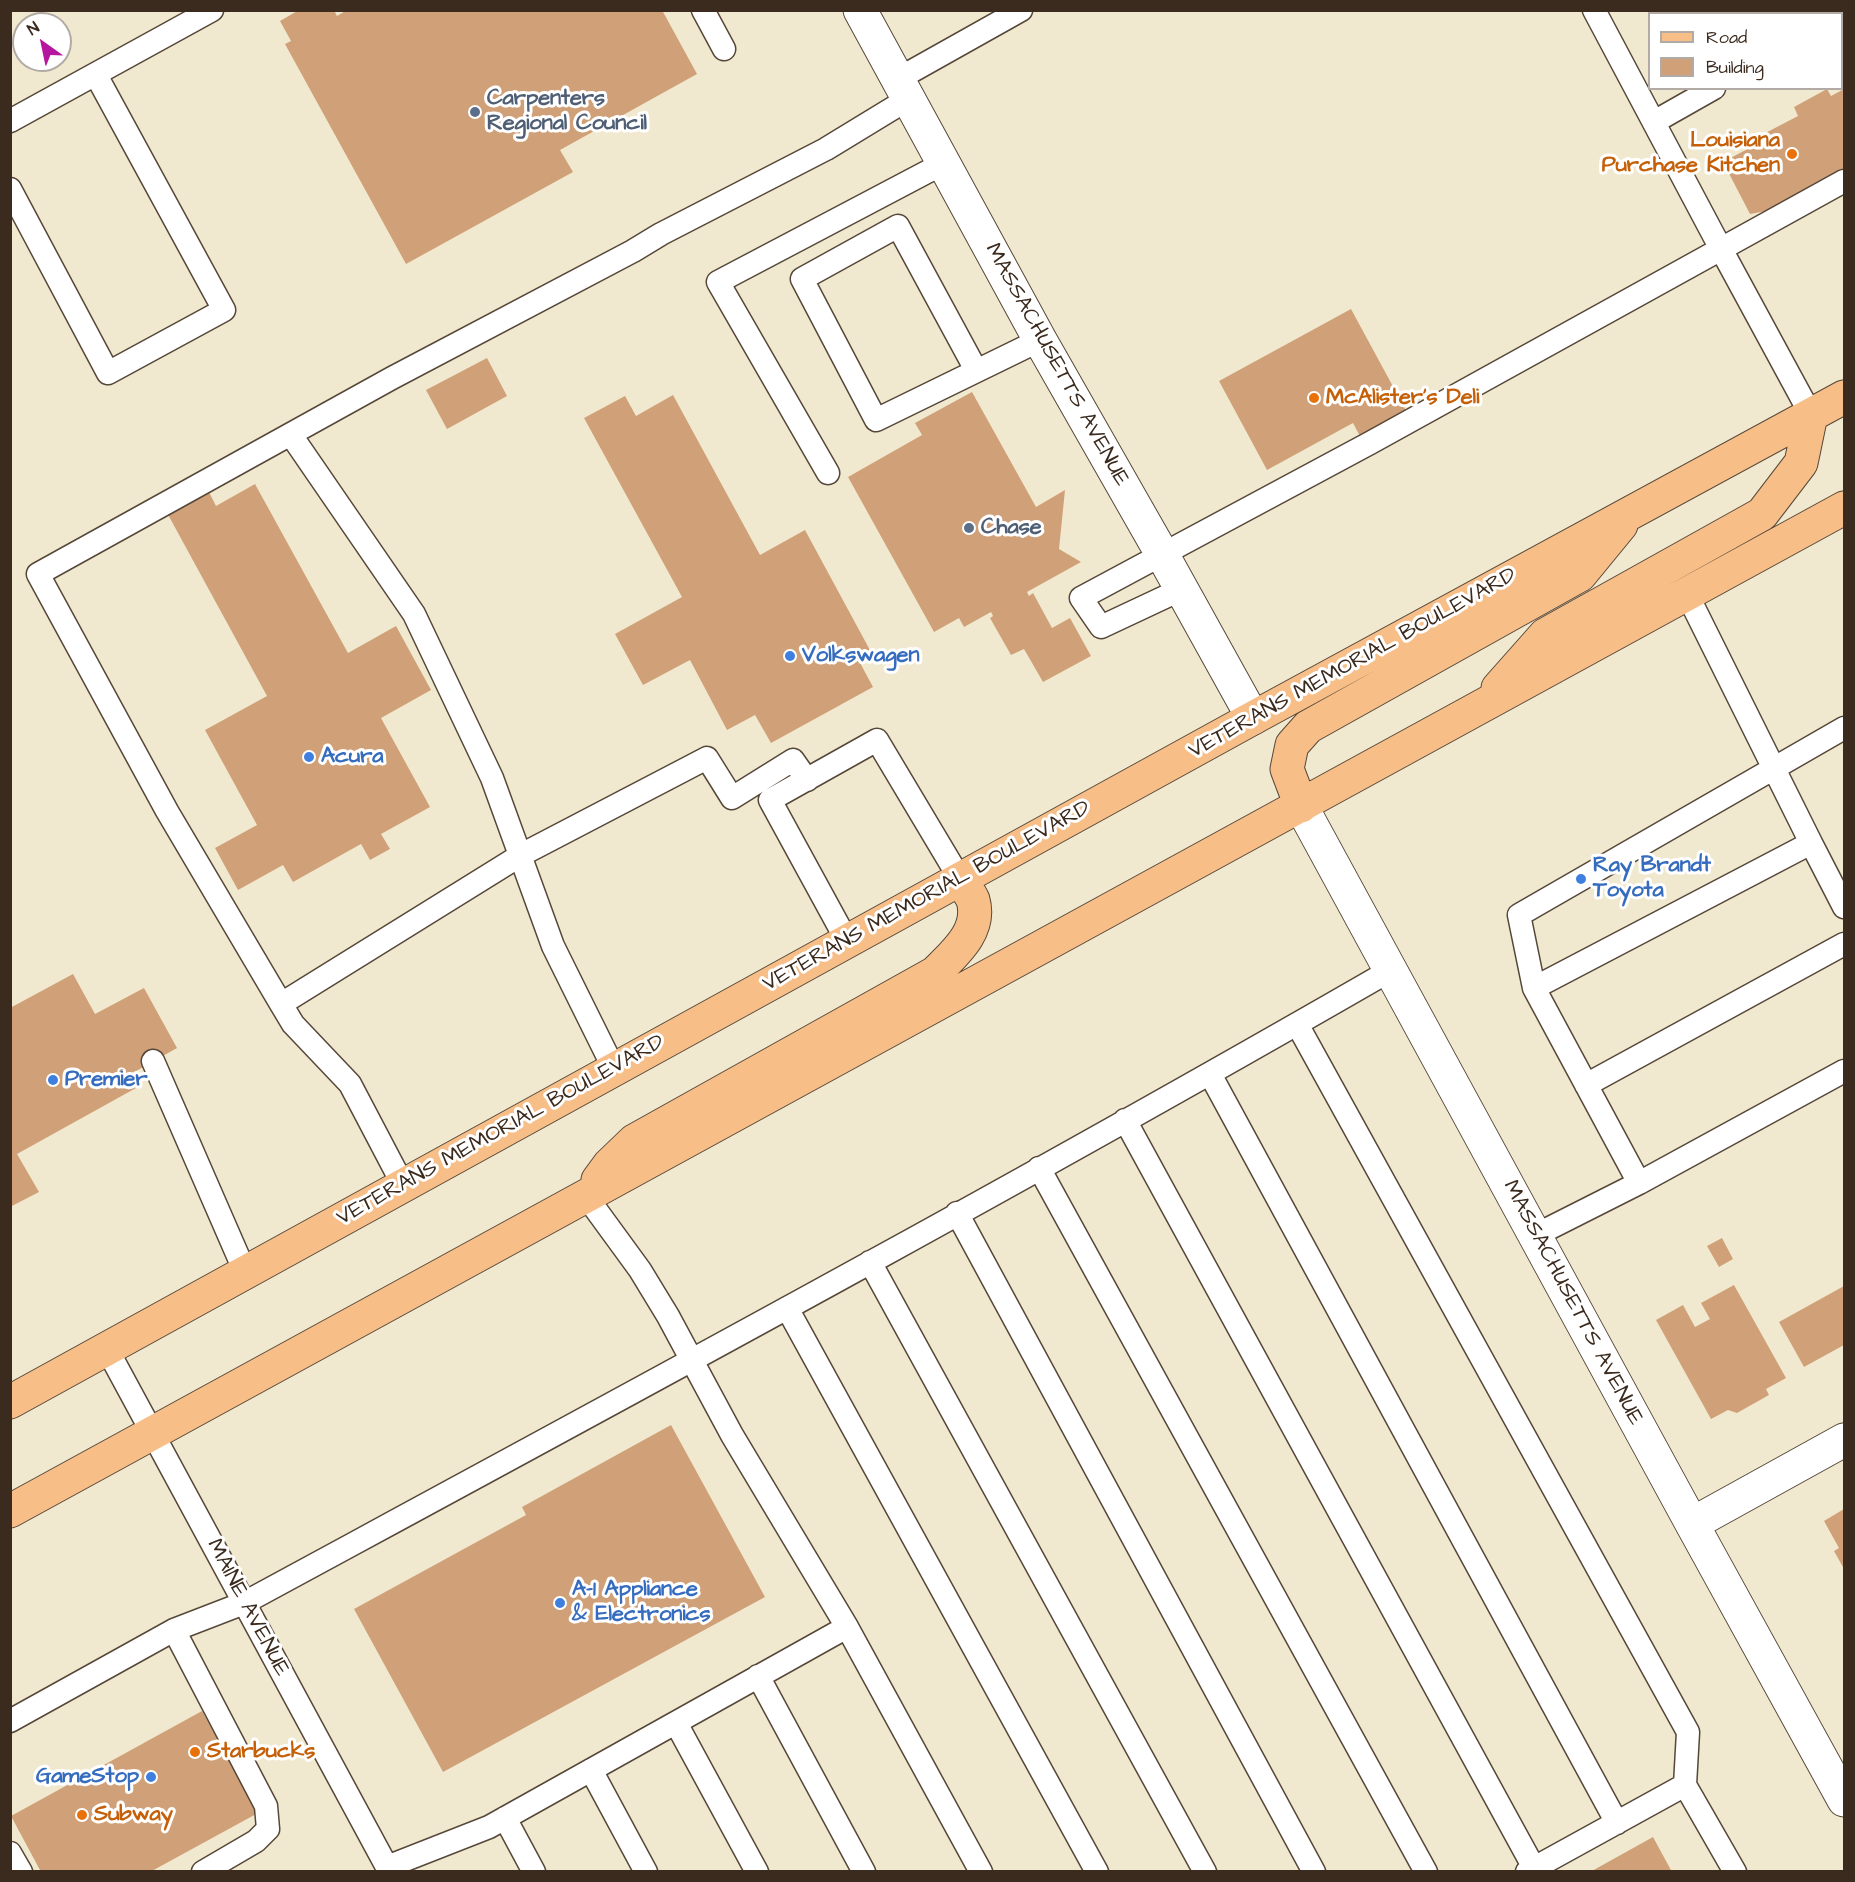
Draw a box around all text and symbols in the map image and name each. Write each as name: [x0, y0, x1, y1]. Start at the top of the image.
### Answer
north arrow: [12, 12, 72, 72]
legend: [1648, 12, 1843, 90]
text: N: [23, 17, 43, 41]
text: Road: [1706, 25, 1747, 50]
text: Building: [1706, 55, 1764, 80]
place label: Carpenters Regional Council: [487, 86, 647, 138]
marker: Carpenters Regional Council: [468, 105, 482, 119]
place label: Louisiana Purchase Kitchen: [1602, 128, 1780, 180]
marker: Louisiana Purchase Kitchen: [1785, 147, 1799, 161]
street label: MASSACHUSETTS AVENUE: [978, 239, 1134, 491]
place label: McAlister's Deli: [1326, 385, 1479, 411]
marker: McAlister's Deli: [1307, 391, 1321, 405]
place label: Chase: [981, 515, 1042, 541]
marker: Chase: [962, 521, 976, 535]
street label: VETERANS MEMORIAL BOULEVARD: [1185, 563, 1521, 765]
place label: Volkswagen: [802, 643, 919, 669]
marker: Volkswagen: [783, 649, 797, 663]
place label: Acura: [321, 744, 384, 770]
marker: Acura: [302, 750, 316, 764]
street label: VETERANS MEMORIAL BOULEVARD: [759, 796, 1095, 998]
place label: Ray Brandt Toyota: [1593, 853, 1711, 904]
marker: Ray Brandt Toyota: [1574, 872, 1588, 886]
street label: VETERANS MEMORIAL BOULEVARD: [333, 1030, 669, 1232]
place label: Premier: [65, 1067, 148, 1093]
marker: Premier: [46, 1073, 60, 1087]
street label: MASSACHUSETTS AVENUE: [1496, 1176, 1648, 1430]
street label: MAINE AVENUE: [200, 1535, 294, 1681]
place label: A-1 Appliance & Electronics: [572, 1577, 711, 1628]
marker: A-1 Appliance & Electronics: [553, 1596, 567, 1610]
place label: Starbucks: [207, 1739, 315, 1765]
marker: Starbucks: [188, 1745, 202, 1759]
place label: GameStop: [36, 1764, 139, 1790]
marker: GameStop: [144, 1770, 158, 1784]
place label: Subway: [94, 1802, 173, 1828]
marker: Subway: [75, 1808, 89, 1822]

